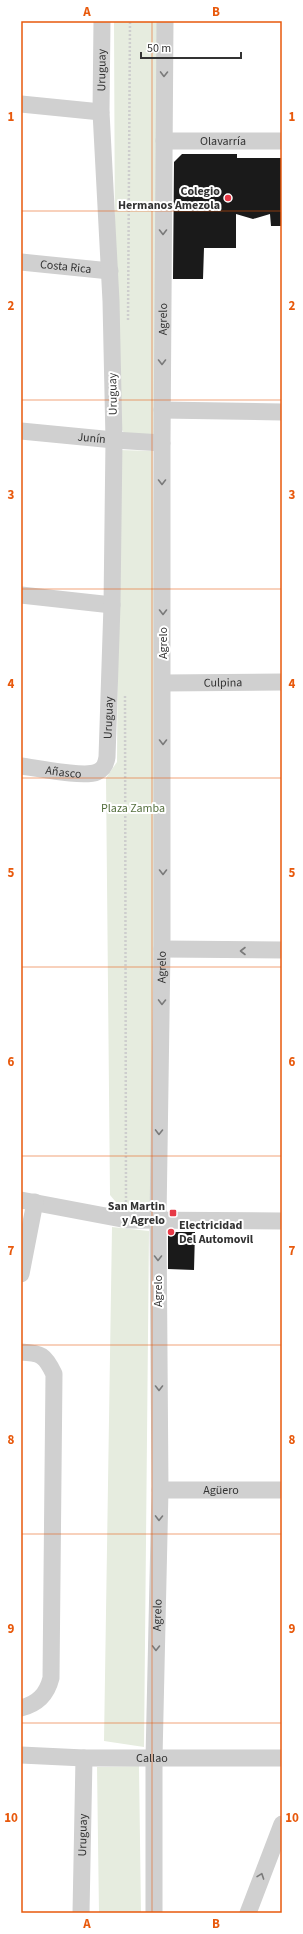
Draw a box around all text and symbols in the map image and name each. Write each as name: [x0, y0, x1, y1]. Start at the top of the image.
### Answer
text: A: [82, 3, 91, 21]
text: B: [212, 3, 220, 21]
scale bar: [141, 34, 241, 60]
text: 50 m: [147, 40, 171, 57]
street label: Uruguay: [93, 48, 110, 92]
one-way arrow: [160, 71, 168, 77]
text: 1: [8, 108, 15, 126]
text: 1: [289, 108, 296, 126]
street label: Olavarría: [200, 133, 246, 150]
place label: Colegio Hermanos Amezola: [118, 183, 220, 214]
marker: Colegio Hermanos Amezola: [223, 193, 233, 203]
one-way arrow: [159, 229, 167, 235]
street label: Costa Rica: [39, 255, 92, 278]
text: 2: [8, 297, 15, 315]
text: 2: [289, 297, 296, 315]
street label: Agrelo: [154, 303, 171, 335]
one-way arrow: [158, 359, 166, 365]
street label: Uruguay: [104, 372, 122, 415]
street label: Junín: [77, 428, 107, 448]
one-way arrow: [158, 479, 166, 485]
text: 3: [8, 486, 15, 504]
text: 3: [289, 486, 296, 504]
one-way arrow: [159, 609, 167, 615]
street label: Agrelo: [155, 627, 172, 659]
street label: Culpina: [204, 674, 242, 691]
text: 4: [8, 675, 15, 693]
text: 4: [289, 675, 296, 693]
street label: Uruguay: [99, 696, 118, 739]
one-way arrow: [159, 739, 167, 745]
street label: Añasco: [44, 762, 82, 782]
park label: Plaza Zamba: [101, 800, 165, 817]
text: 5: [8, 864, 15, 882]
text: 5: [289, 864, 296, 882]
one-way arrow: [159, 869, 167, 875]
one-way arrow: [240, 947, 246, 955]
street label: Agrelo: [153, 951, 170, 983]
one-way arrow: [157, 999, 166, 1005]
text: 6: [8, 1053, 15, 1071]
text: 6: [289, 1053, 296, 1071]
one-way arrow: [155, 1129, 163, 1135]
place label: San Martin y Agrelo: [108, 1198, 165, 1229]
marker: San Martin y Agrelo: [168, 1208, 178, 1218]
place label: Electricidad Del Automovil: [179, 1217, 254, 1248]
marker: Electricidad Del Automovil: [166, 1227, 176, 1237]
text: 7: [8, 1242, 15, 1260]
text: 7: [289, 1242, 296, 1260]
one-way arrow: [154, 1255, 162, 1261]
street label: Agrelo: [150, 1275, 167, 1307]
one-way arrow: [155, 1385, 163, 1391]
text: 8: [8, 1431, 15, 1449]
text: 8: [289, 1431, 296, 1449]
street label: Agüero: [203, 1482, 239, 1499]
one-way arrow: [155, 1515, 163, 1521]
street label: Agrelo: [148, 1599, 166, 1631]
text: 9: [8, 1620, 15, 1638]
text: 9: [289, 1620, 296, 1638]
one-way arrow: [152, 1645, 161, 1651]
street label: Callao: [136, 1750, 168, 1767]
text: 10: [4, 1809, 18, 1827]
text: 10: [285, 1809, 299, 1827]
street label: Uruguay: [74, 1813, 91, 1857]
one-way arrow: [257, 1873, 265, 1880]
text: A: [82, 1915, 91, 1933]
text: B: [212, 1915, 220, 1933]

